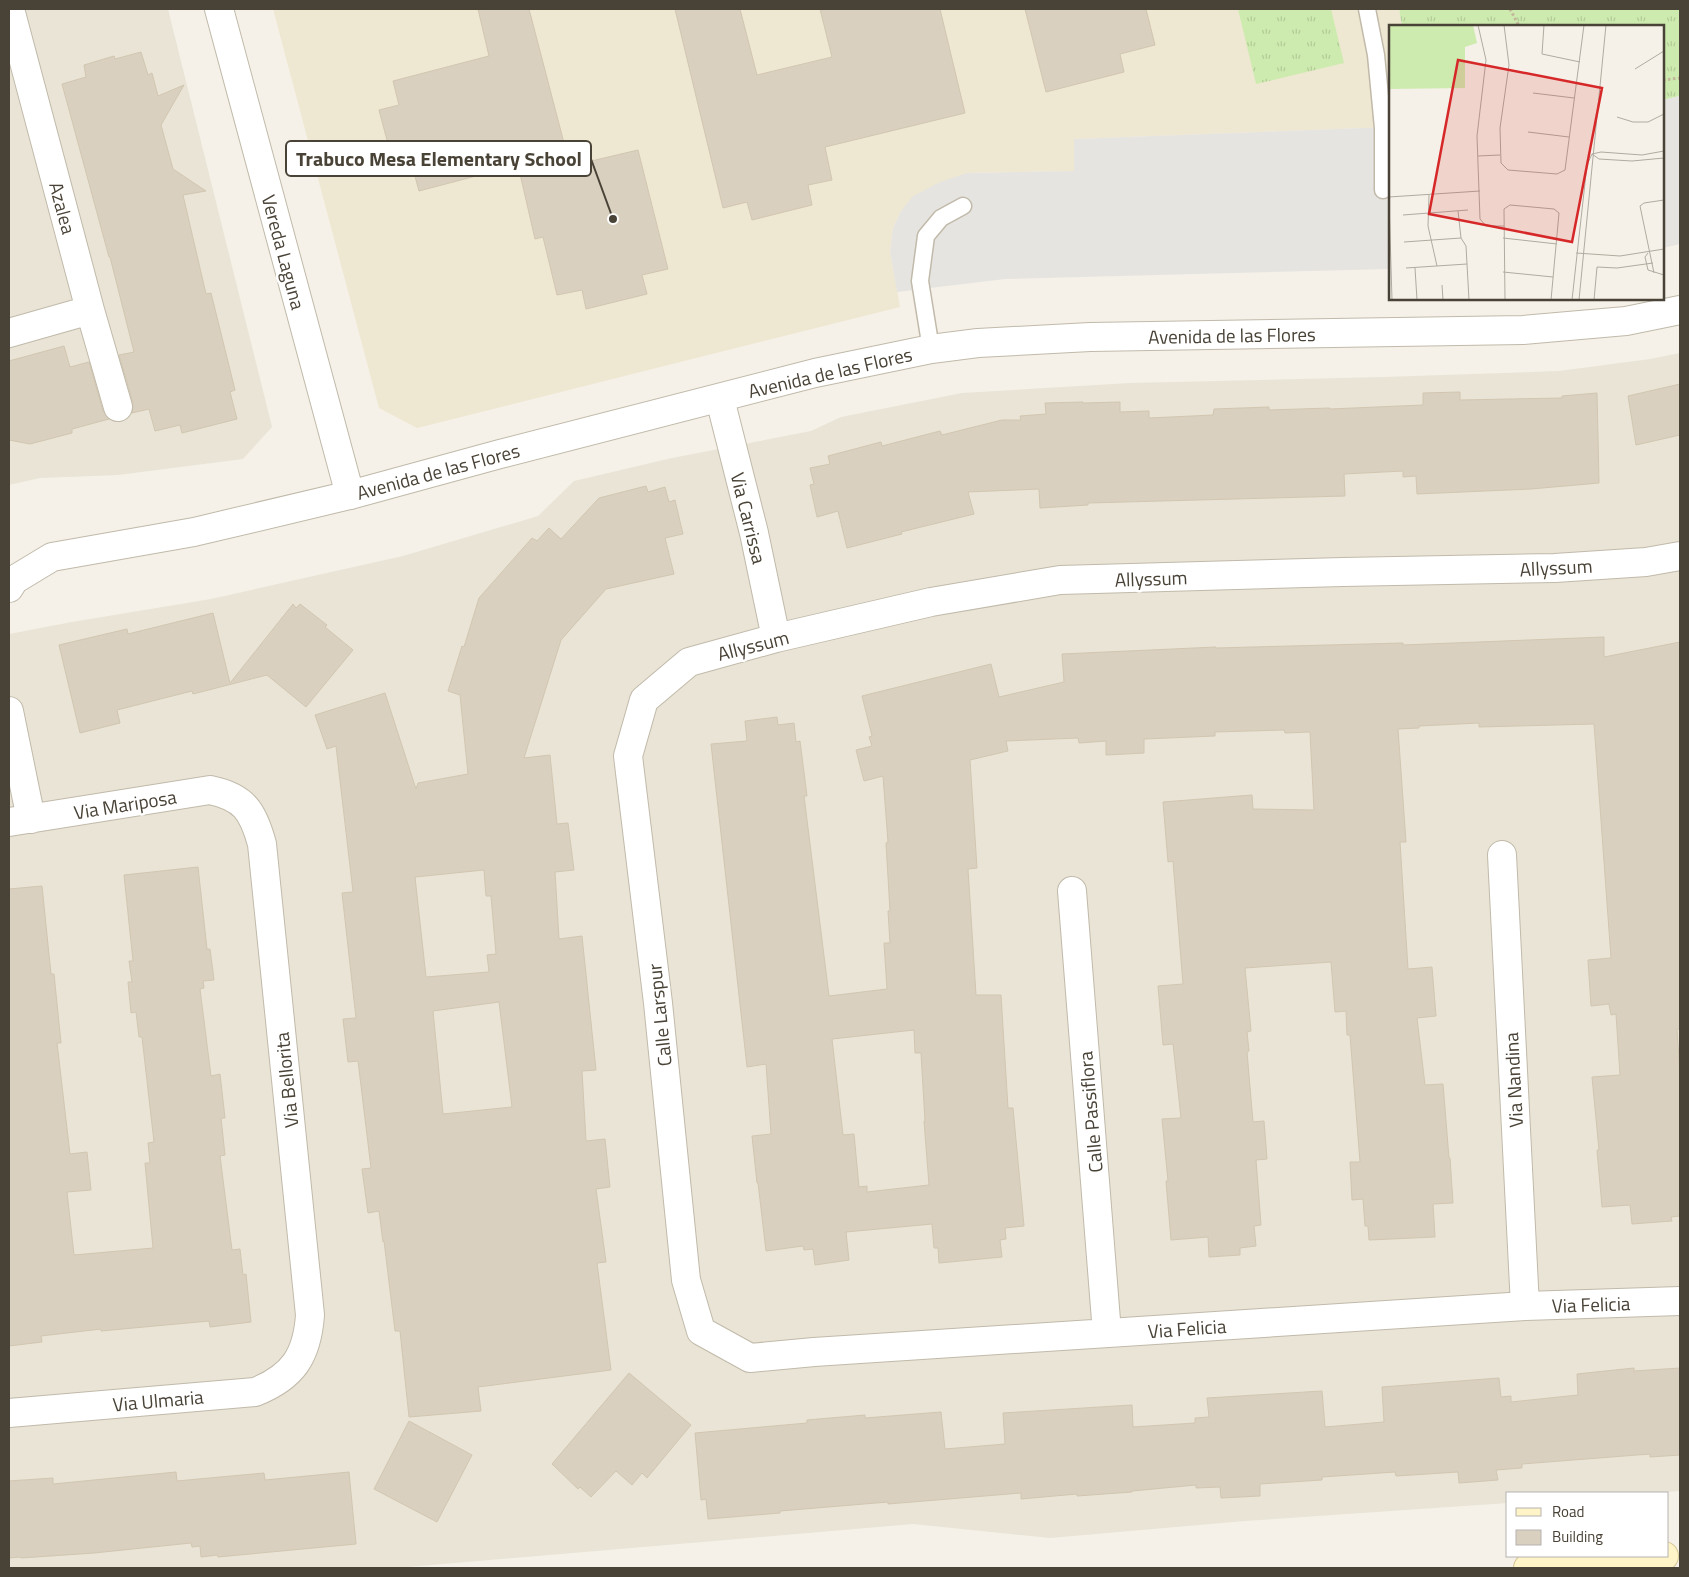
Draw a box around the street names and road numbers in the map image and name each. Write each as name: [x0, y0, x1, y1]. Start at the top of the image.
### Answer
street label: Azalea: [42, 179, 84, 238]
street label: Vereda Laguna: [255, 191, 313, 313]
street label: Avenida de las Flores: [1148, 319, 1316, 351]
street label: Avenida de las Flores: [745, 339, 915, 405]
street label: Avenida de las Flores: [353, 435, 523, 507]
street label: Via Carrissa: [724, 469, 774, 567]
street label: Allyssum: [1519, 551, 1593, 583]
street label: Allyssum: [1114, 562, 1188, 594]
street label: Allyssum: [714, 622, 792, 668]
street label: Via Mariposa: [72, 782, 179, 826]
street label: Calle Larspur: [639, 962, 679, 1068]
street label: Via Bellorita: [267, 1030, 305, 1129]
street label: Via Nandina: [1496, 1031, 1530, 1128]
street label: Calle Passiflora: [1070, 1050, 1110, 1174]
street label: Via Felicia: [1551, 1288, 1631, 1320]
street label: Via Felicia: [1147, 1311, 1228, 1345]
street label: Via Ulmaria: [111, 1382, 205, 1418]

